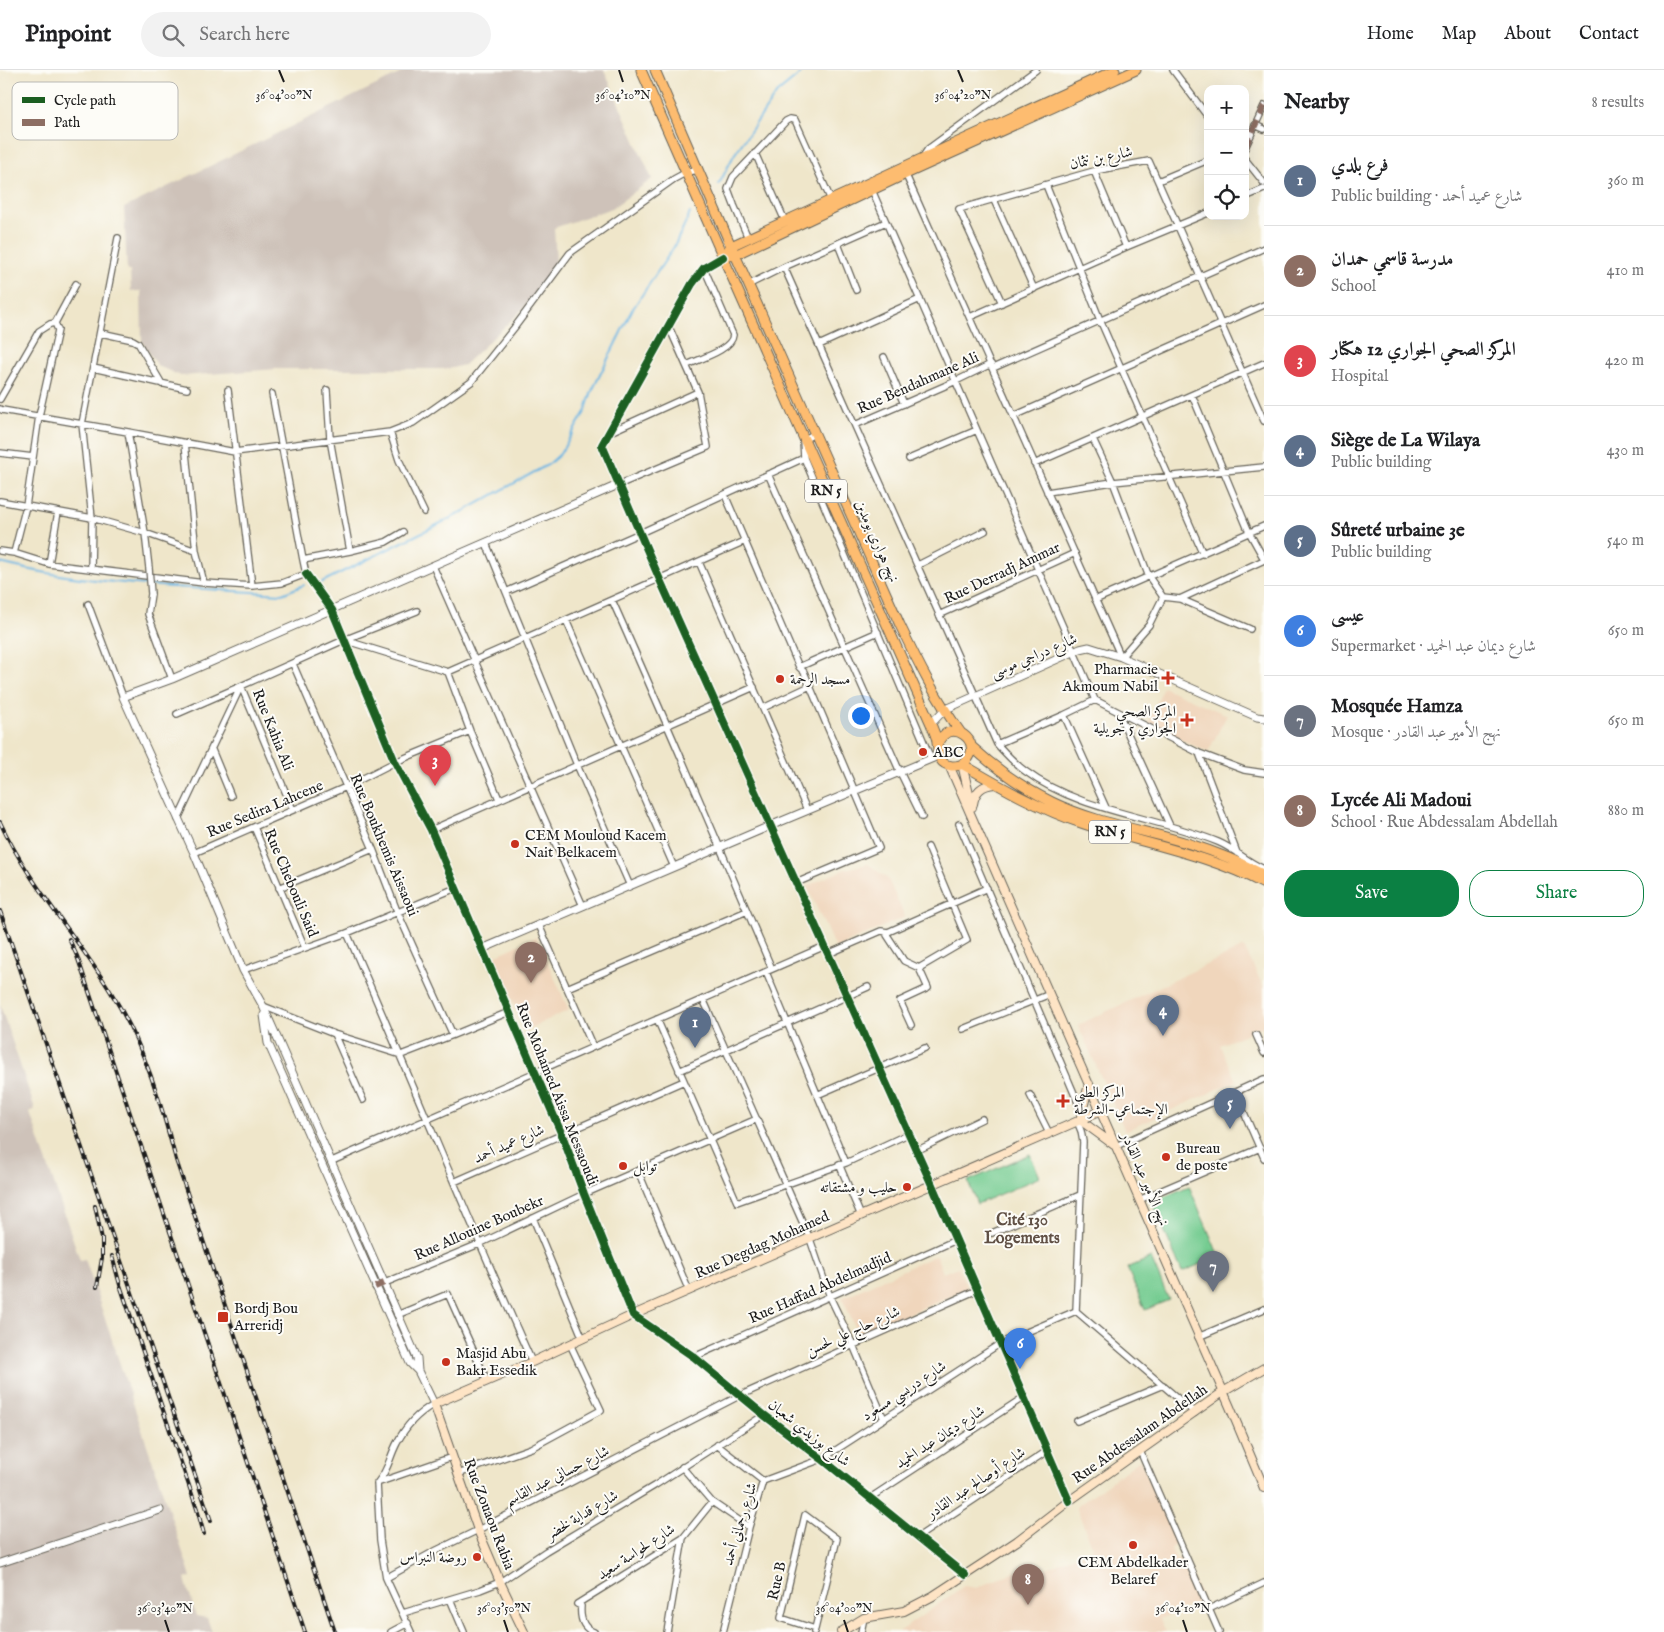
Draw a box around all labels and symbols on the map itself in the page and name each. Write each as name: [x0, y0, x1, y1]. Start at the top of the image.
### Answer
legend: [12, 82, 178, 140]
text: 36°04'00"N: [256, 88, 313, 103]
text: 36°04'10"N: [595, 88, 651, 103]
text: 36°04'20"N: [935, 88, 992, 103]
text: Cycle path: [54, 92, 116, 110]
text: Path: [54, 114, 81, 132]
street label: شارع بن نثمان: [1068, 142, 1135, 177]
street label: Rue Bendahmane Ali: [854, 348, 982, 418]
road number: RN 5: [805, 480, 847, 502]
street label: نهج هواري بومدين: [847, 497, 904, 587]
street label: Rue Derradj Ammar: [941, 538, 1063, 608]
street label: شارع دراجي موسى: [988, 629, 1081, 685]
place label: Pharmacie Akmoum Nabil: [1062, 660, 1159, 696]
place label: مسجد الرحمة: [790, 670, 850, 689]
marker: Pharmacie Akmoum Nabil: [1162, 672, 1174, 684]
marker: مسجد الرحمة: [774, 673, 786, 685]
street label: Rue Kahia Ali: [248, 686, 298, 774]
place label: المركز الصحي الجواري 5 جويلية: [1093, 702, 1176, 740]
your location: [848, 703, 874, 729]
marker: المركز الصحي الجواري 5 جويلية: [1180, 713, 1194, 727]
place label: ABC: [932, 743, 964, 762]
pin: 3: [419, 745, 451, 786]
marker: ABC: [917, 746, 929, 758]
street label: Rue Boukhemis Aissaoui: [345, 771, 423, 919]
street label: Rue Sedira Lahcene: [204, 776, 326, 842]
road number: RN 5: [1089, 820, 1131, 844]
street label: Rue Chebouli Said: [260, 826, 323, 941]
place label: CEM Mouloud Kacem Nait Belkacem: [525, 826, 667, 862]
marker: CEM Mouloud Kacem Nait Belkacem: [509, 838, 521, 850]
pin: 2: [515, 942, 547, 983]
pin: 4: [1147, 995, 1179, 1036]
street label: Rue Mohamed Aissa Messaoudi: [512, 1000, 602, 1188]
pin: 1: [679, 1007, 711, 1048]
place label: المركز الطبي الإجتماعي-الشرطة: [1074, 1083, 1168, 1121]
pin: 5: [1214, 1088, 1246, 1129]
marker: المركز الطبي الإجتماعي-الشرطة: [1056, 1094, 1070, 1108]
street label: شارع عميد أحمد: [470, 1118, 549, 1171]
street label: نهج الأمير عبد القادر: [1112, 1127, 1175, 1230]
place label: Bureau de poste: [1176, 1139, 1228, 1175]
marker: Bureau de poste: [1160, 1151, 1172, 1163]
place label: توابل: [633, 1157, 657, 1177]
marker: توابل: [617, 1160, 629, 1172]
place label: حليب و مشتقاته: [820, 1178, 897, 1197]
marker: حليب و مشتقاته: [901, 1181, 913, 1193]
street label: Rue Allouine Boubekr: [411, 1191, 547, 1265]
street label: Rue Degdag Mohamed: [692, 1206, 833, 1283]
district label: Cité 130 Logements: [984, 1211, 1060, 1249]
street label: Rue Haffad Abdelmadjid: [746, 1248, 895, 1328]
pin: 7: [1197, 1251, 1229, 1292]
place label: Bordj Bou Arreridj: [233, 1299, 298, 1335]
street label: شارع حاج علي لحسن: [803, 1302, 905, 1364]
marker: Bordj Bou Arreridj: [216, 1310, 230, 1324]
pin: 6: [1004, 1328, 1036, 1369]
place label: Masjid Abu Bakr Essedik: [456, 1344, 538, 1380]
marker: Masjid Abu Bakr Essedik: [440, 1356, 452, 1368]
street label: شارع دريسي مسعود: [858, 1357, 952, 1429]
street label: Rue Abdessalam Abdellah: [1069, 1380, 1211, 1488]
street label: شارع بوزيدي شعبان: [762, 1395, 854, 1473]
street label: شارع ديمان عبد الحميد: [892, 1401, 990, 1475]
street label: شارع حساني عبد القاسم: [501, 1441, 615, 1515]
street label: شارع أوصالح عبد القادر: [920, 1441, 1031, 1528]
street label: Rue Zouaou Rabia: [459, 1456, 519, 1573]
street label: شارع رحماني أحمد: [717, 1480, 764, 1569]
street label: شارع قداية لخضر: [541, 1486, 623, 1548]
street label: شارع لحواسة سعيد: [593, 1520, 680, 1587]
marker: CEM Abdelkader Belaref: [1127, 1539, 1139, 1551]
place label: روضة النبراس: [400, 1548, 467, 1567]
marker: روضة النبراس: [471, 1551, 483, 1563]
place label: CEM Abdelkader Belaref: [1078, 1553, 1189, 1589]
street label: Rue B: [763, 1560, 791, 1602]
pin: 8: [1012, 1564, 1044, 1605]
text: 36°03'40"N: [137, 1601, 193, 1616]
text: 36°03'50"N: [477, 1601, 531, 1616]
text: 36°04'00"N: [816, 1601, 873, 1616]
text: 36°04'10"N: [1155, 1601, 1211, 1616]

